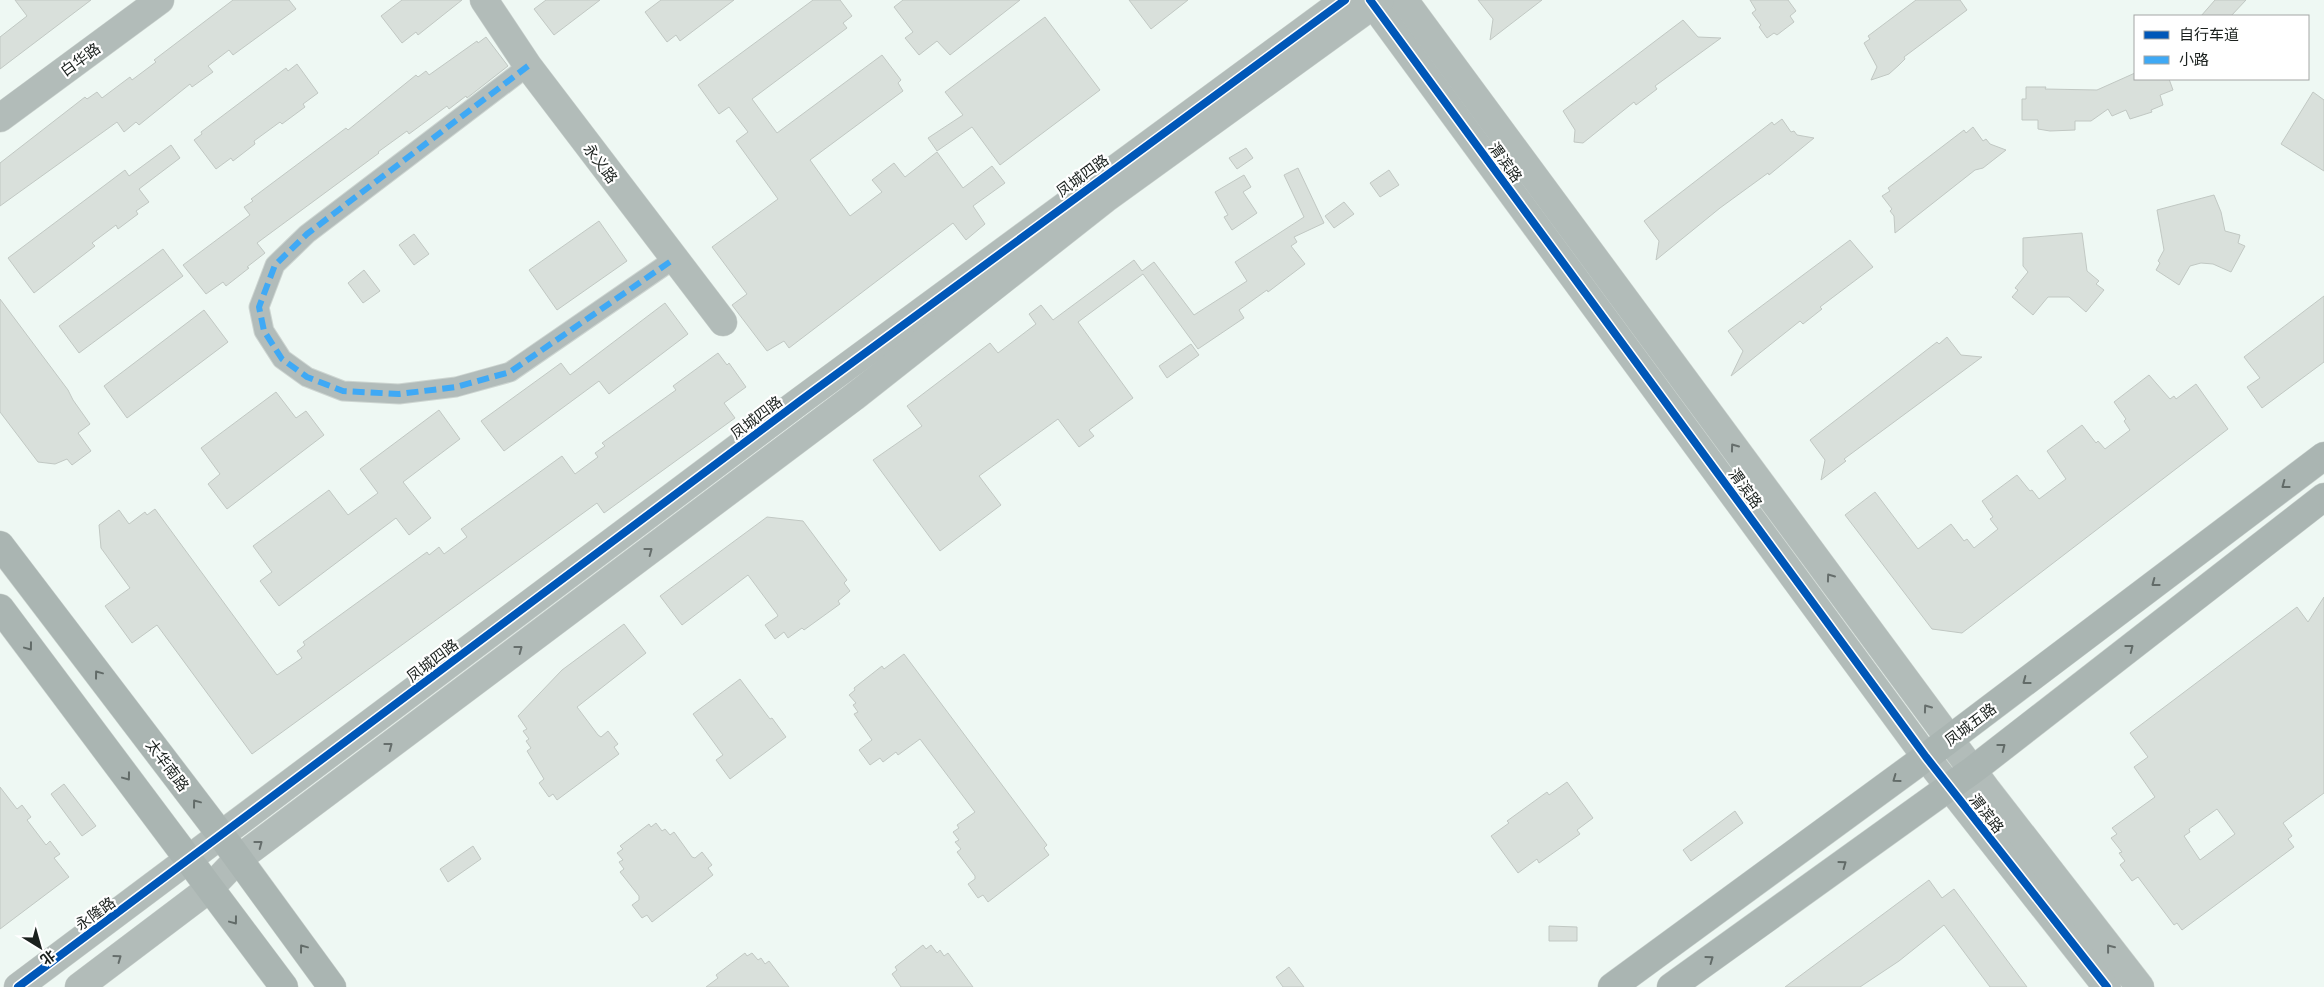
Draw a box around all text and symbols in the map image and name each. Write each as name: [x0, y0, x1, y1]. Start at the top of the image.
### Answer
legend: [2134, 15, 2309, 80]
text: 自行车道: [2179, 24, 2239, 44]
street label: 白华路: [56, 38, 104, 80]
text: 小路: [2179, 49, 2209, 69]
street label: 渭滨路: [1485, 138, 1527, 186]
street label: 永义路: [579, 139, 623, 187]
street label: 凤城四路: [1052, 149, 1112, 201]
street label: 凤城四路: [726, 391, 786, 443]
one-way arrow: [1731, 443, 1740, 453]
street label: 渭滨路: [1725, 464, 1767, 512]
one-way arrow: [2281, 479, 2291, 488]
one-way arrow: [643, 548, 653, 557]
one-way arrow: [1828, 574, 1836, 583]
one-way arrow: [2151, 577, 2161, 586]
street label: 凤城四路: [402, 634, 462, 686]
one-way arrow: [23, 641, 32, 651]
one-way arrow: [2124, 645, 2133, 653]
one-way arrow: [513, 646, 522, 654]
one-way arrow: [95, 670, 104, 680]
one-way arrow: [2023, 676, 2032, 684]
street label: 凤城五路: [1940, 698, 2000, 750]
one-way arrow: [1924, 704, 1933, 714]
street label: 太华南路: [142, 735, 194, 795]
one-way arrow: [383, 743, 393, 752]
one-way arrow: [1996, 745, 2005, 753]
one-way arrow: [121, 771, 129, 780]
one-way arrow: [1892, 773, 1902, 782]
street label: 渭滨路: [1965, 789, 2009, 837]
one-way arrow: [194, 800, 202, 809]
one-way arrow: [253, 841, 263, 850]
one-way arrow: [1837, 861, 1846, 870]
street label: 永隆路: [71, 892, 119, 934]
one-way arrow: [229, 915, 237, 924]
north arrow: [15, 922, 65, 972]
one-way arrow: [300, 944, 309, 954]
one-way arrow: [2107, 945, 2116, 954]
text: 北: [37, 946, 59, 970]
one-way arrow: [112, 955, 122, 964]
one-way arrow: [1705, 956, 1714, 965]

